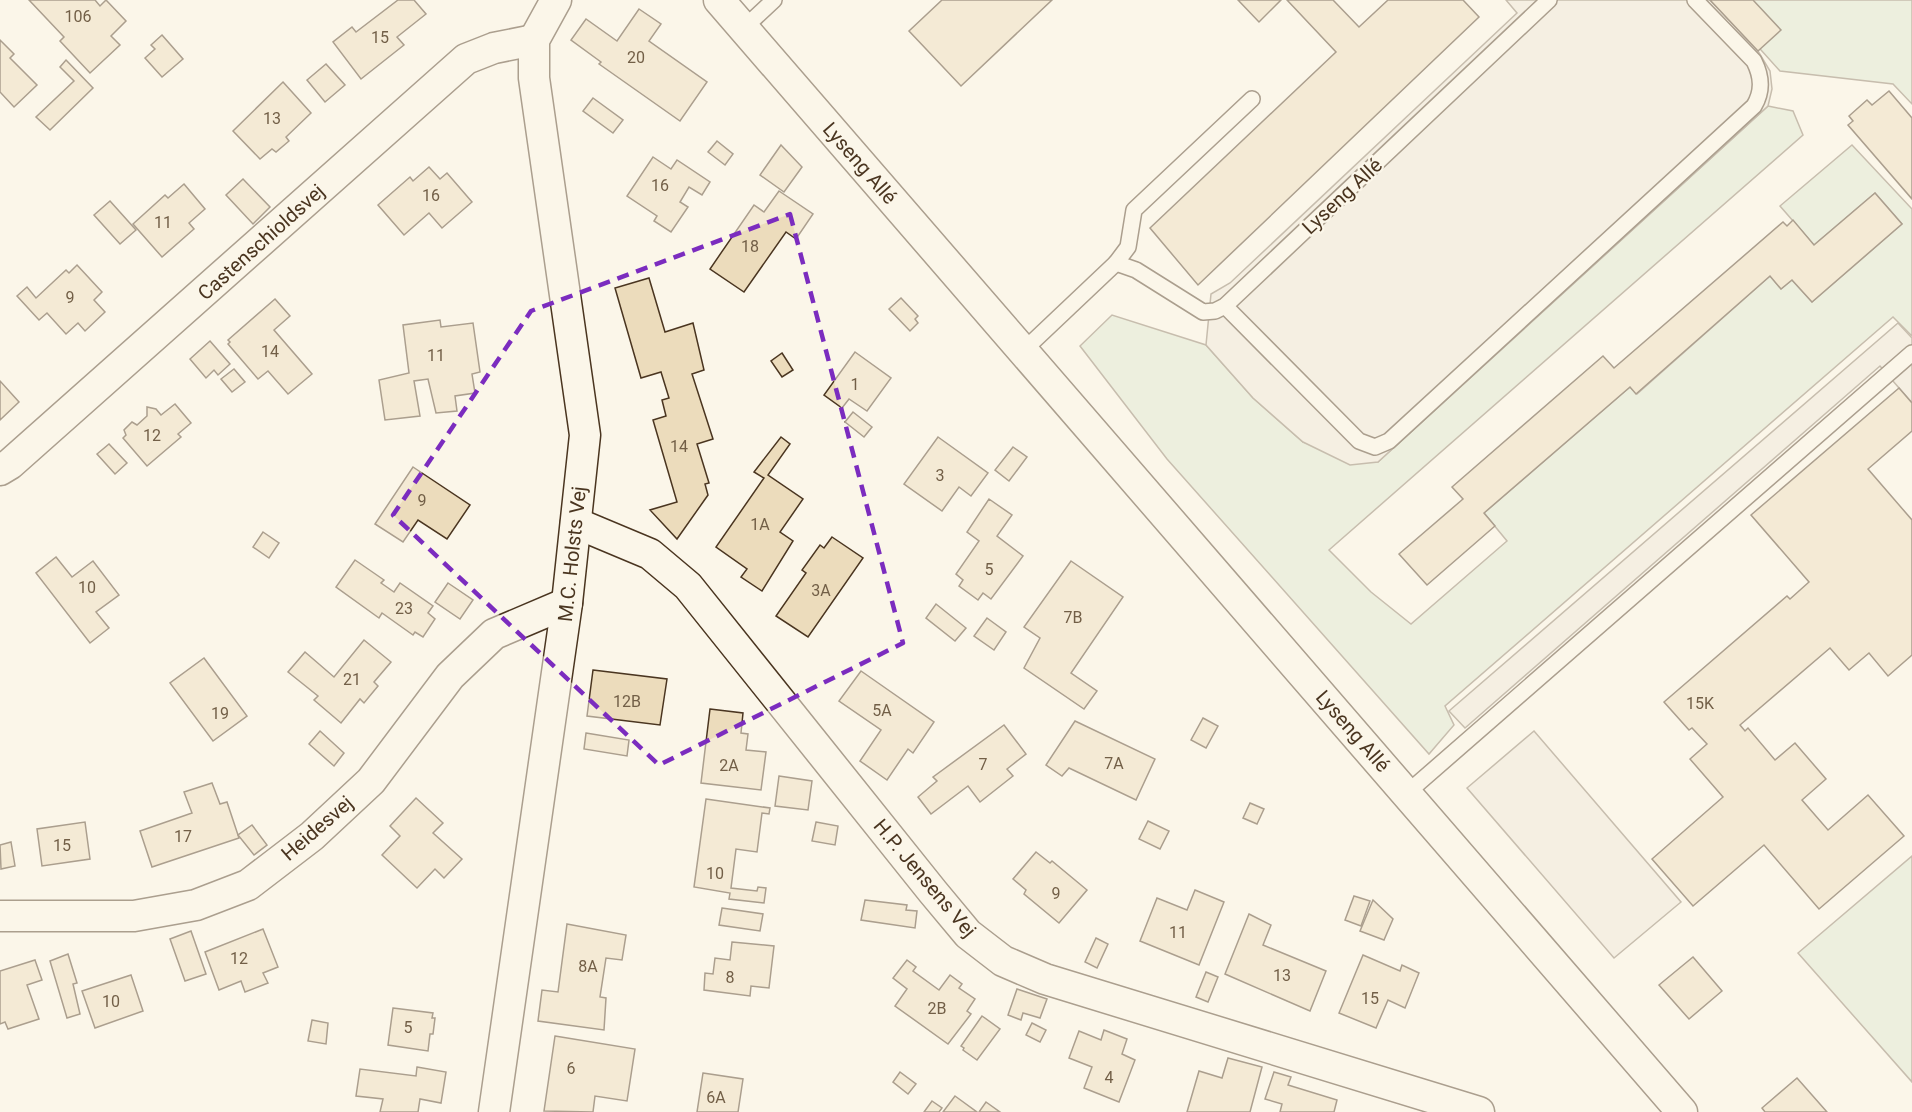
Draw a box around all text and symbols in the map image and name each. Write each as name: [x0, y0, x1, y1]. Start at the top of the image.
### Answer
house number: 106: [65, 7, 91, 26]
house number: 15: [371, 28, 389, 47]
house number: 20: [627, 48, 645, 67]
house number: 13: [263, 109, 281, 128]
street label: Lyseng Allé: [818, 117, 902, 209]
street label: Lyseng Allé: [1297, 153, 1387, 239]
house number: 16: [651, 176, 669, 195]
street label: Castenschioldsvej: [193, 179, 329, 305]
house number: 16: [422, 186, 440, 205]
house number: 11: [154, 213, 172, 232]
house number: 18: [741, 237, 759, 256]
house number: 9: [66, 288, 75, 307]
house number: 14: [261, 342, 279, 361]
house number: 11: [427, 346, 445, 365]
house number: 1: [851, 375, 860, 394]
house number: 12: [143, 426, 161, 445]
house number: 14: [670, 437, 688, 456]
house number: 3: [936, 466, 945, 485]
street label: M.C. Holsts Vej: [553, 485, 591, 623]
house number: 9: [418, 491, 427, 510]
house number: 1A: [750, 515, 770, 534]
house number: 5: [985, 560, 994, 579]
house number: 10: [78, 578, 96, 597]
house number: 3A: [811, 581, 831, 600]
house number: 23: [395, 599, 413, 618]
house number: 7B: [1064, 608, 1083, 627]
house number: 21: [343, 670, 361, 689]
street label: Lyseng Allé: [1311, 685, 1395, 777]
house number: 12B: [613, 692, 641, 711]
house number: 15K: [1686, 694, 1715, 713]
house number: 5A: [872, 701, 892, 720]
house number: 19: [211, 704, 229, 723]
house number: 7A: [1104, 754, 1124, 773]
house number: 7: [979, 755, 988, 774]
house number: 2A: [719, 756, 739, 775]
street label: Heidesvej: [276, 790, 358, 866]
street label: H.P. Jensens Vej: [869, 814, 981, 942]
house number: 17: [174, 827, 192, 846]
house number: 15: [53, 836, 71, 855]
house number: 10: [706, 864, 724, 883]
house number: 9: [1052, 884, 1061, 903]
house number: 11: [1169, 923, 1187, 942]
house number: 12: [230, 949, 248, 968]
house number: 8A: [578, 957, 598, 976]
house number: 13: [1273, 966, 1291, 985]
house number: 8: [726, 968, 735, 987]
house number: 15: [1361, 989, 1379, 1008]
house number: 10: [102, 992, 120, 1011]
house number: 2B: [928, 999, 947, 1018]
house number: 5: [404, 1018, 413, 1037]
house number: 6: [567, 1059, 576, 1078]
house number: 4: [1105, 1068, 1114, 1087]
house number: 6A: [706, 1088, 726, 1107]

